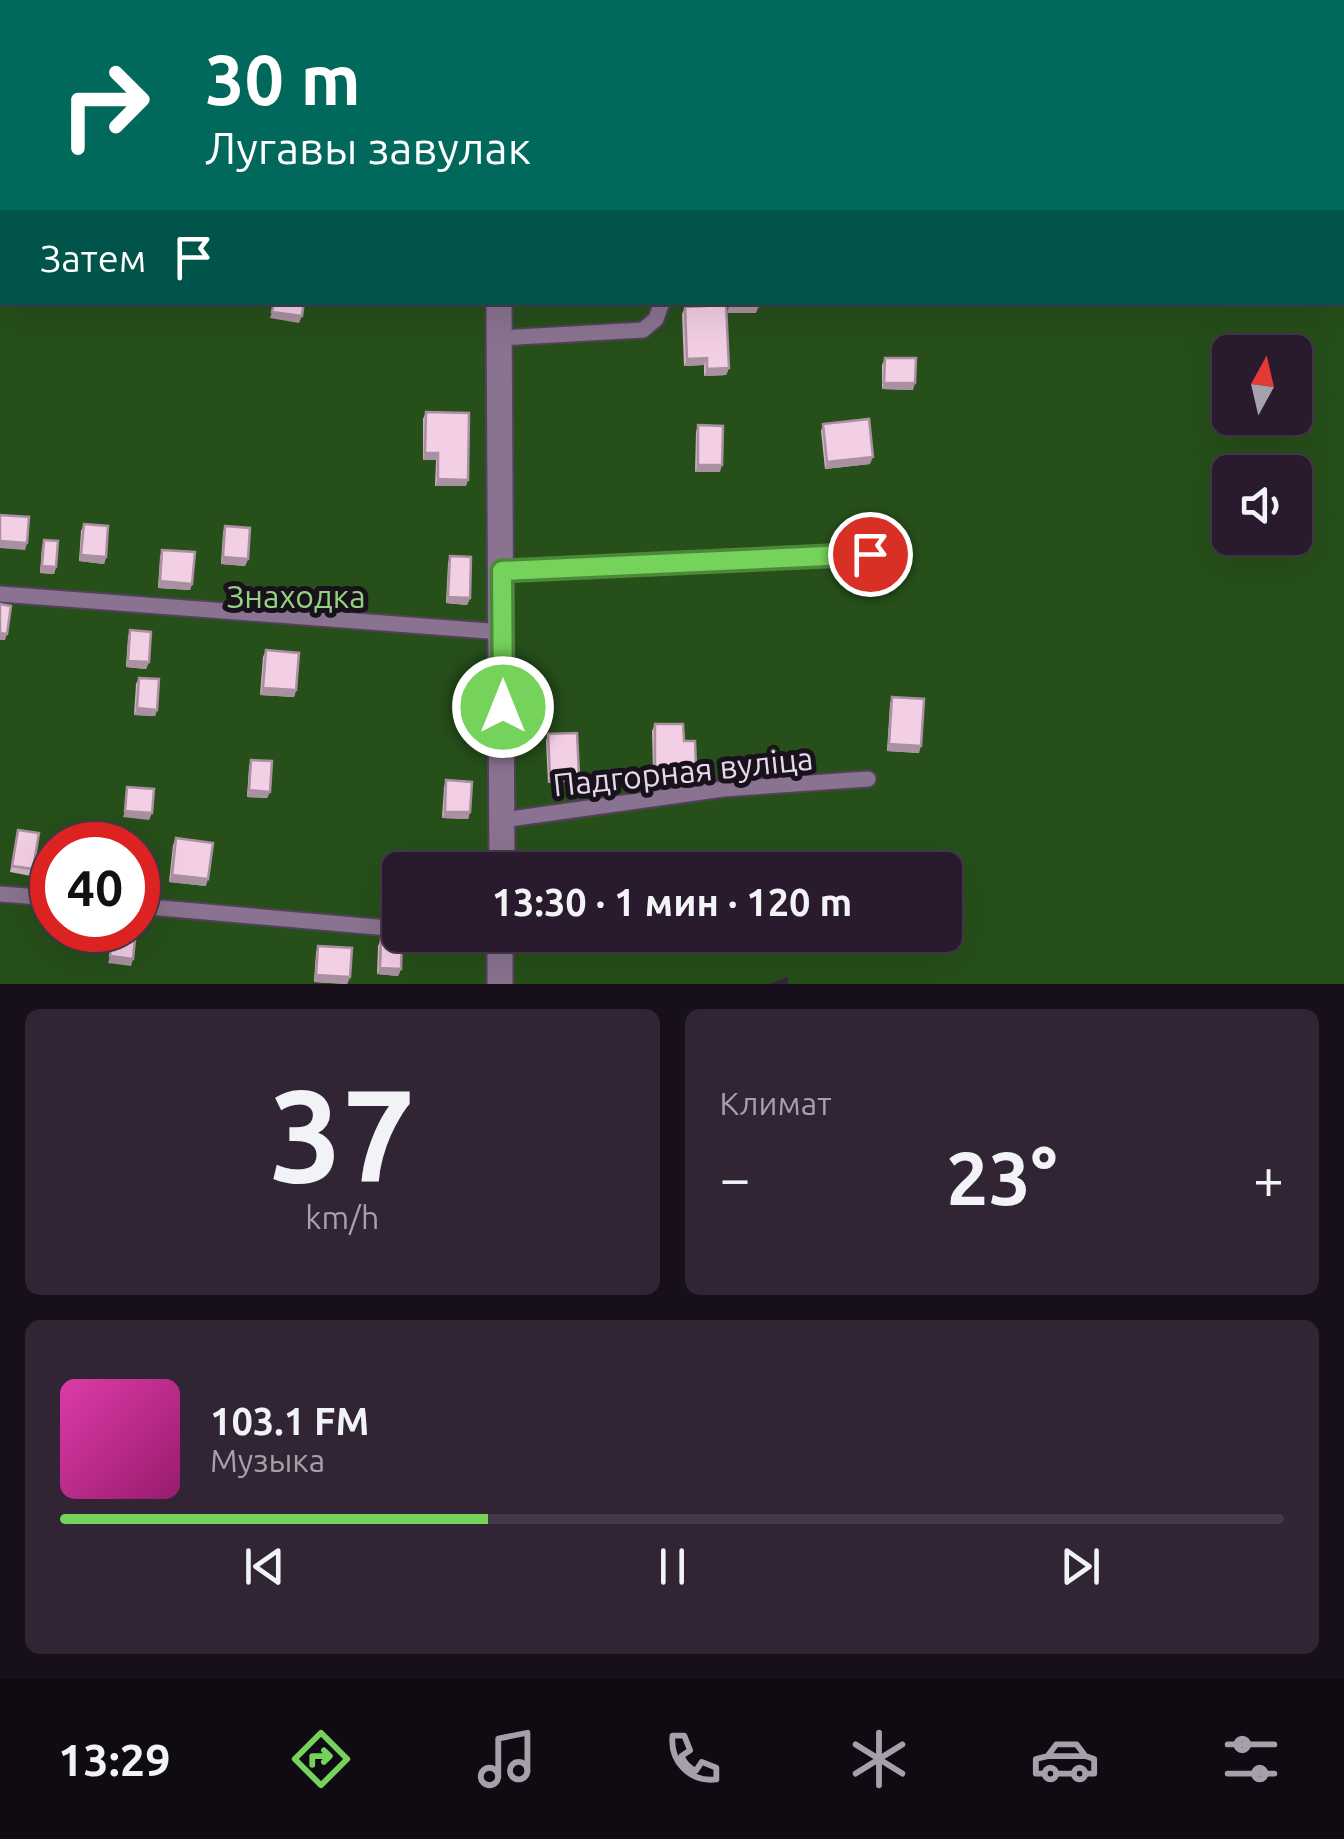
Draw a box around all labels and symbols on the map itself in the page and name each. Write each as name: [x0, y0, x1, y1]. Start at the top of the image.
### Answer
north arrow: [1212, 335, 1312, 435]
pin: [828, 512, 913, 597]
park label: Знаходка: [226, 578, 366, 614]
position arrow: [451, 655, 555, 759]
street label: Падгорная вуліца: [551, 739, 815, 803]
speed limit sign: 40: [30, 822, 160, 952]

